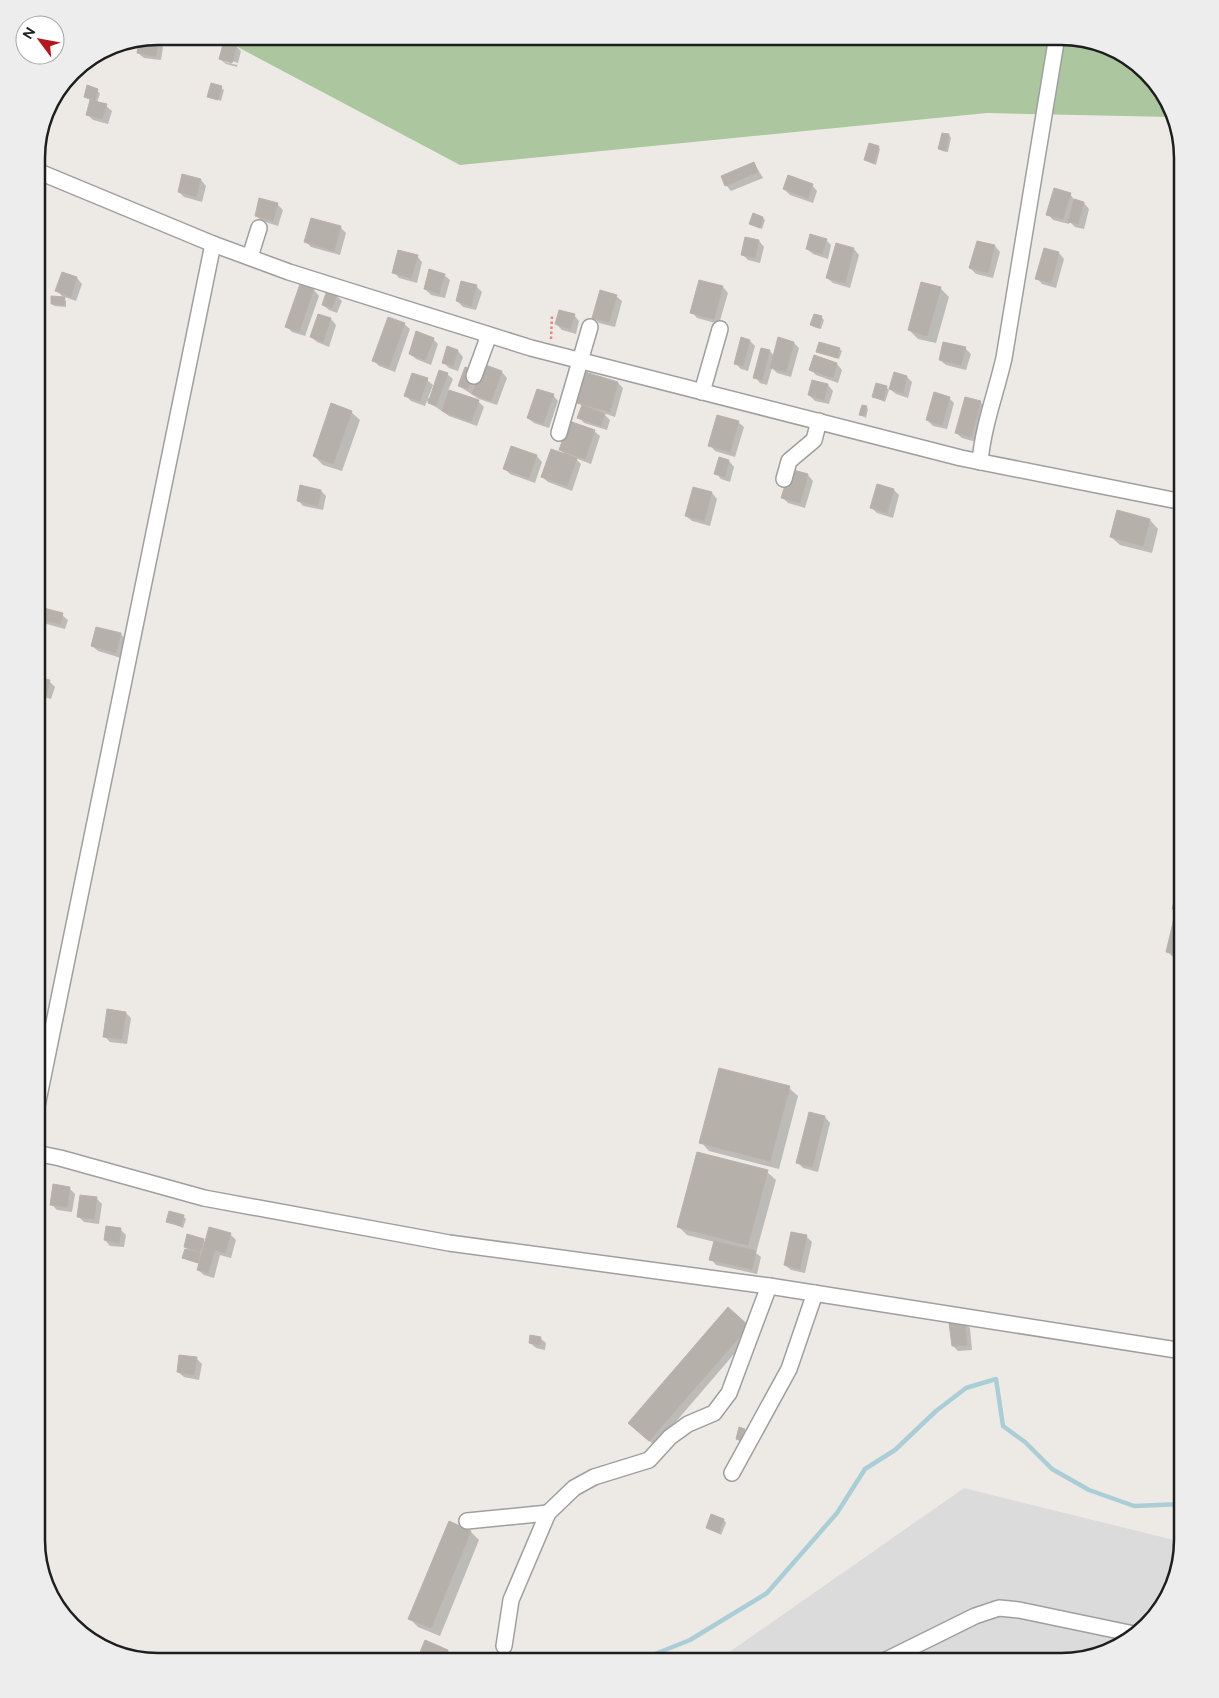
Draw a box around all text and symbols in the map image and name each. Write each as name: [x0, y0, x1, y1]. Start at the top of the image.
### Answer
north arrow: [15, 15, 65, 65]
text: N: [19, 24, 39, 42]

